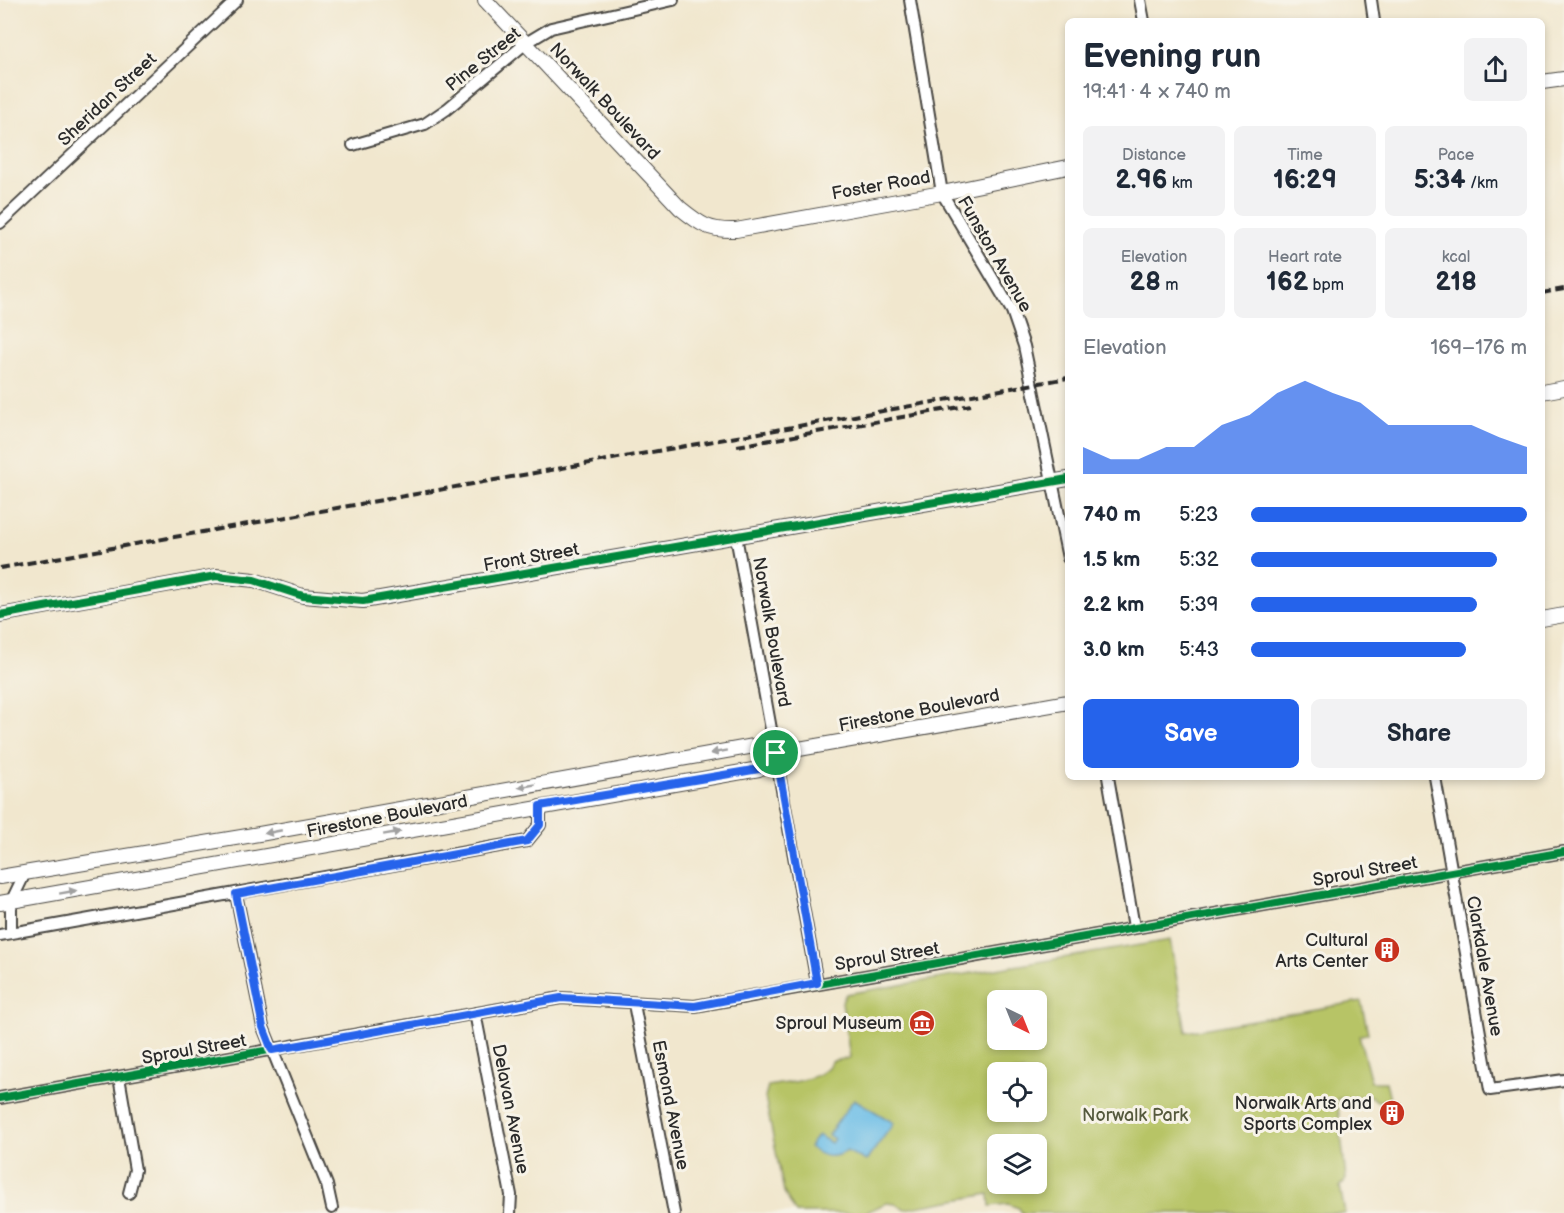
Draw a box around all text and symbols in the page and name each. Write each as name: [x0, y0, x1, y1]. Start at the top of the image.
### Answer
street label: Pine Street: [442, 23, 525, 96]
text: Evening run: [1083, 37, 1261, 77]
button: share: [1464, 38, 1527, 101]
street label: Norwalk Boulevard: [545, 39, 664, 164]
street label: Sheridan Street: [54, 48, 161, 150]
text: 19:41 · 4 × 740 m: [1083, 80, 1231, 104]
text: Distance: [1122, 146, 1186, 165]
text: Time: [1287, 146, 1323, 165]
text: Pace: [1438, 146, 1474, 165]
text: 2.96: [1115, 165, 1167, 196]
text: 16:29: [1273, 165, 1337, 196]
text: 5:34: [1414, 165, 1466, 196]
street label: Foster Road: [830, 166, 932, 205]
text: km: [1167, 174, 1193, 193]
text: /km: [1466, 174, 1498, 193]
street label: Funston Avenue: [953, 193, 1036, 316]
text: Elevation: [1121, 248, 1187, 267]
text: Heart rate: [1268, 248, 1342, 267]
text: kcal: [1442, 248, 1470, 267]
text: 28: [1130, 267, 1161, 298]
text: 162: [1266, 267, 1308, 298]
text: 218: [1435, 267, 1477, 298]
text: m: [1161, 276, 1178, 295]
text: bpm: [1308, 276, 1344, 295]
text: Elevation: [1083, 336, 1166, 360]
text: 169–176 m: [1431, 336, 1527, 360]
text: 740 m: [1083, 503, 1141, 527]
text: 5:23: [1179, 503, 1218, 527]
street label: Front Street: [482, 539, 581, 576]
text: 1.5 km: [1083, 548, 1140, 572]
text: 5:32: [1179, 548, 1219, 572]
street label: Norwalk Boulevard: [748, 555, 795, 709]
text: 2.2 km: [1083, 593, 1144, 617]
text: 5:39: [1179, 593, 1218, 617]
text: 3.0 km: [1083, 638, 1144, 662]
text: 5:43: [1179, 638, 1219, 662]
street label: Firestone Boulevard: [837, 685, 1001, 736]
button: Save: [1083, 699, 1299, 768]
button: Share: [1311, 699, 1527, 768]
pin: [750, 727, 801, 778]
icon: arrive: [759, 736, 792, 769]
one-way arrow: [709, 748, 728, 757]
one-way arrow: [517, 782, 536, 791]
street label: Firestone Boulevard: [305, 791, 469, 842]
one-way arrow: [263, 828, 282, 837]
one-way arrow: [382, 828, 401, 837]
street label: Sproul Street: [1311, 852, 1419, 891]
one-way arrow: [59, 887, 78, 896]
street label: Clarkdale Avenue: [1462, 894, 1507, 1038]
place label: Cultural Arts Center: [1275, 930, 1368, 972]
building icon: Cultural Arts Center: [1372, 935, 1402, 965]
street label: Sproul Street: [833, 938, 941, 975]
north arrow: [987, 990, 1047, 1050]
map controls: [987, 990, 1047, 1194]
museum icon: Sproul Museum: [907, 1008, 937, 1038]
place label: Sproul Museum: [776, 1013, 902, 1034]
street label: Sproul Street: [140, 1030, 248, 1069]
street label: Esmond Avenue: [648, 1038, 693, 1172]
street label: Delavan Avenue: [488, 1042, 533, 1176]
button: locate: [987, 1062, 1047, 1122]
place label: Norwalk Arts and Sports Complex: [1234, 1093, 1373, 1135]
building icon: Norwalk Arts and Sports Complex: [1377, 1098, 1407, 1128]
park label: Norwalk Park: [1082, 1105, 1188, 1126]
button: layers: [987, 1134, 1047, 1194]

